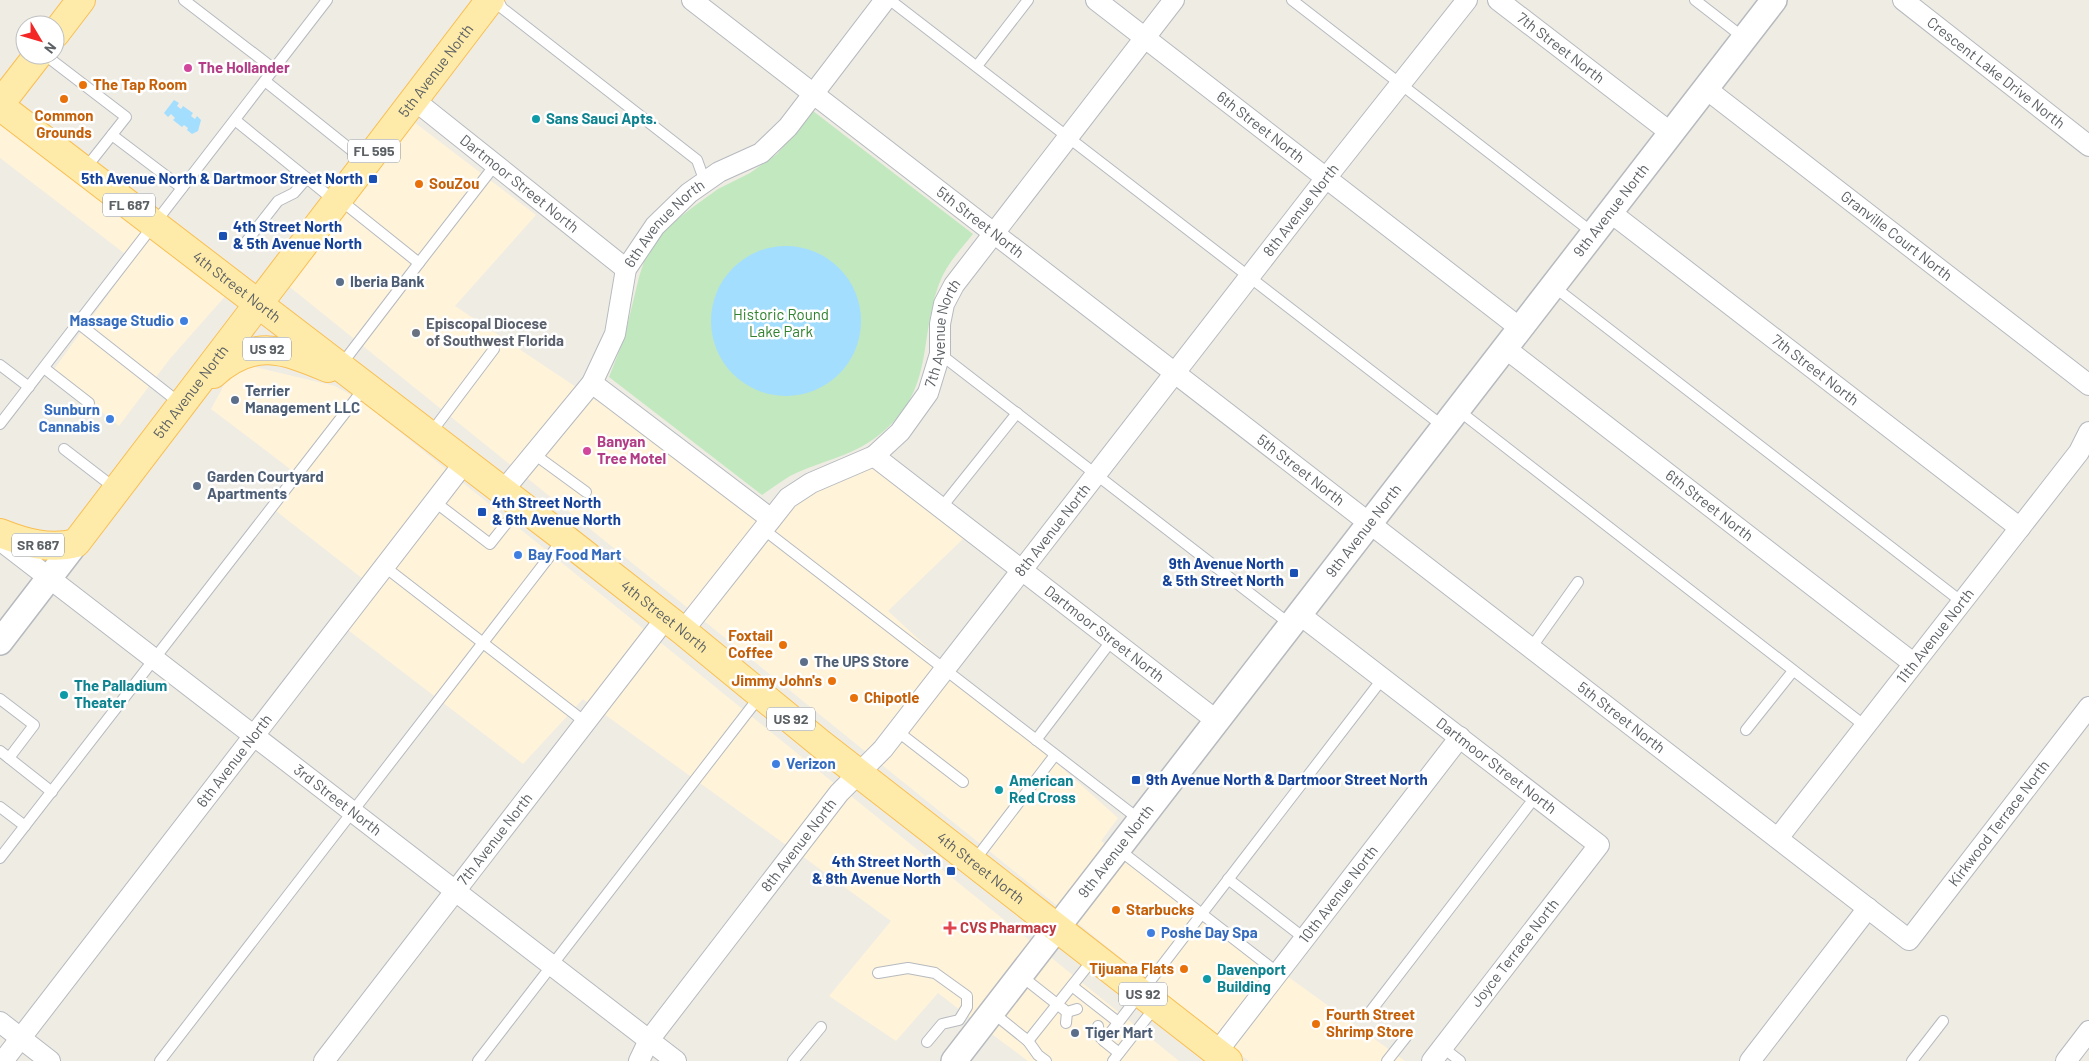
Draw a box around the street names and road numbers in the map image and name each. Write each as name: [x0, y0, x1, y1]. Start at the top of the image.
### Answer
street label: 7th Street North: [1514, 8, 1608, 87]
street label: Crescent Lake Drive North: [1924, 12, 2069, 132]
street label: 5th Avenue North: [394, 20, 477, 120]
street label: 6th Street North: [1214, 87, 1309, 166]
street label: Dartmoor Street North: [457, 130, 583, 236]
road number: FL 595: [348, 140, 400, 162]
street label: 8th Avenue North: [1259, 160, 1342, 260]
street label: 9th Avenue North: [1569, 160, 1652, 260]
street label: 6th Avenue North: [620, 175, 708, 270]
street label: 5th Street North: [933, 182, 1028, 261]
street label: Granville Court North: [1838, 186, 1956, 284]
road number: FL 687: [103, 194, 155, 216]
street label: 4th Street North: [189, 247, 285, 326]
street label: 7th Avenue North: [920, 275, 964, 389]
street label: 7th Street North: [1769, 330, 1863, 409]
road number: US 92: [243, 338, 291, 360]
street label: 5th Avenue North: [149, 341, 232, 442]
street label: 5th Street North: [1254, 430, 1349, 509]
street label: 6th Street North: [1662, 465, 1757, 544]
street label: 8th Avenue North: [1010, 480, 1094, 580]
street label: 9th Avenue North: [1321, 480, 1404, 580]
road number: SR 687: [12, 534, 64, 556]
street label: 4th Street North: [618, 576, 712, 656]
street label: Dartmoor Street North: [1041, 581, 1168, 685]
street label: 11th Avenue North: [1892, 584, 1977, 687]
street label: 5th Street North: [1574, 677, 1669, 756]
road number: US 92: [767, 708, 815, 731]
street label: 6th Avenue North: [192, 710, 275, 810]
street label: Dartmoor Street North: [1433, 713, 1561, 817]
street label: Kirkwood Terrace North: [1944, 756, 2053, 890]
street label: 3rd Street North: [291, 760, 385, 839]
street label: 7th Avenue North: [453, 789, 536, 889]
street label: 8th Avenue North: [757, 794, 840, 895]
street label: 9th Avenue North: [1074, 801, 1157, 901]
street label: 4th Street North: [934, 828, 1029, 907]
street label: 10th Avenue North: [1294, 841, 1381, 946]
street label: Joyce Terrace North: [1466, 895, 1562, 1010]
road number: US 92: [1119, 982, 1167, 1006]

